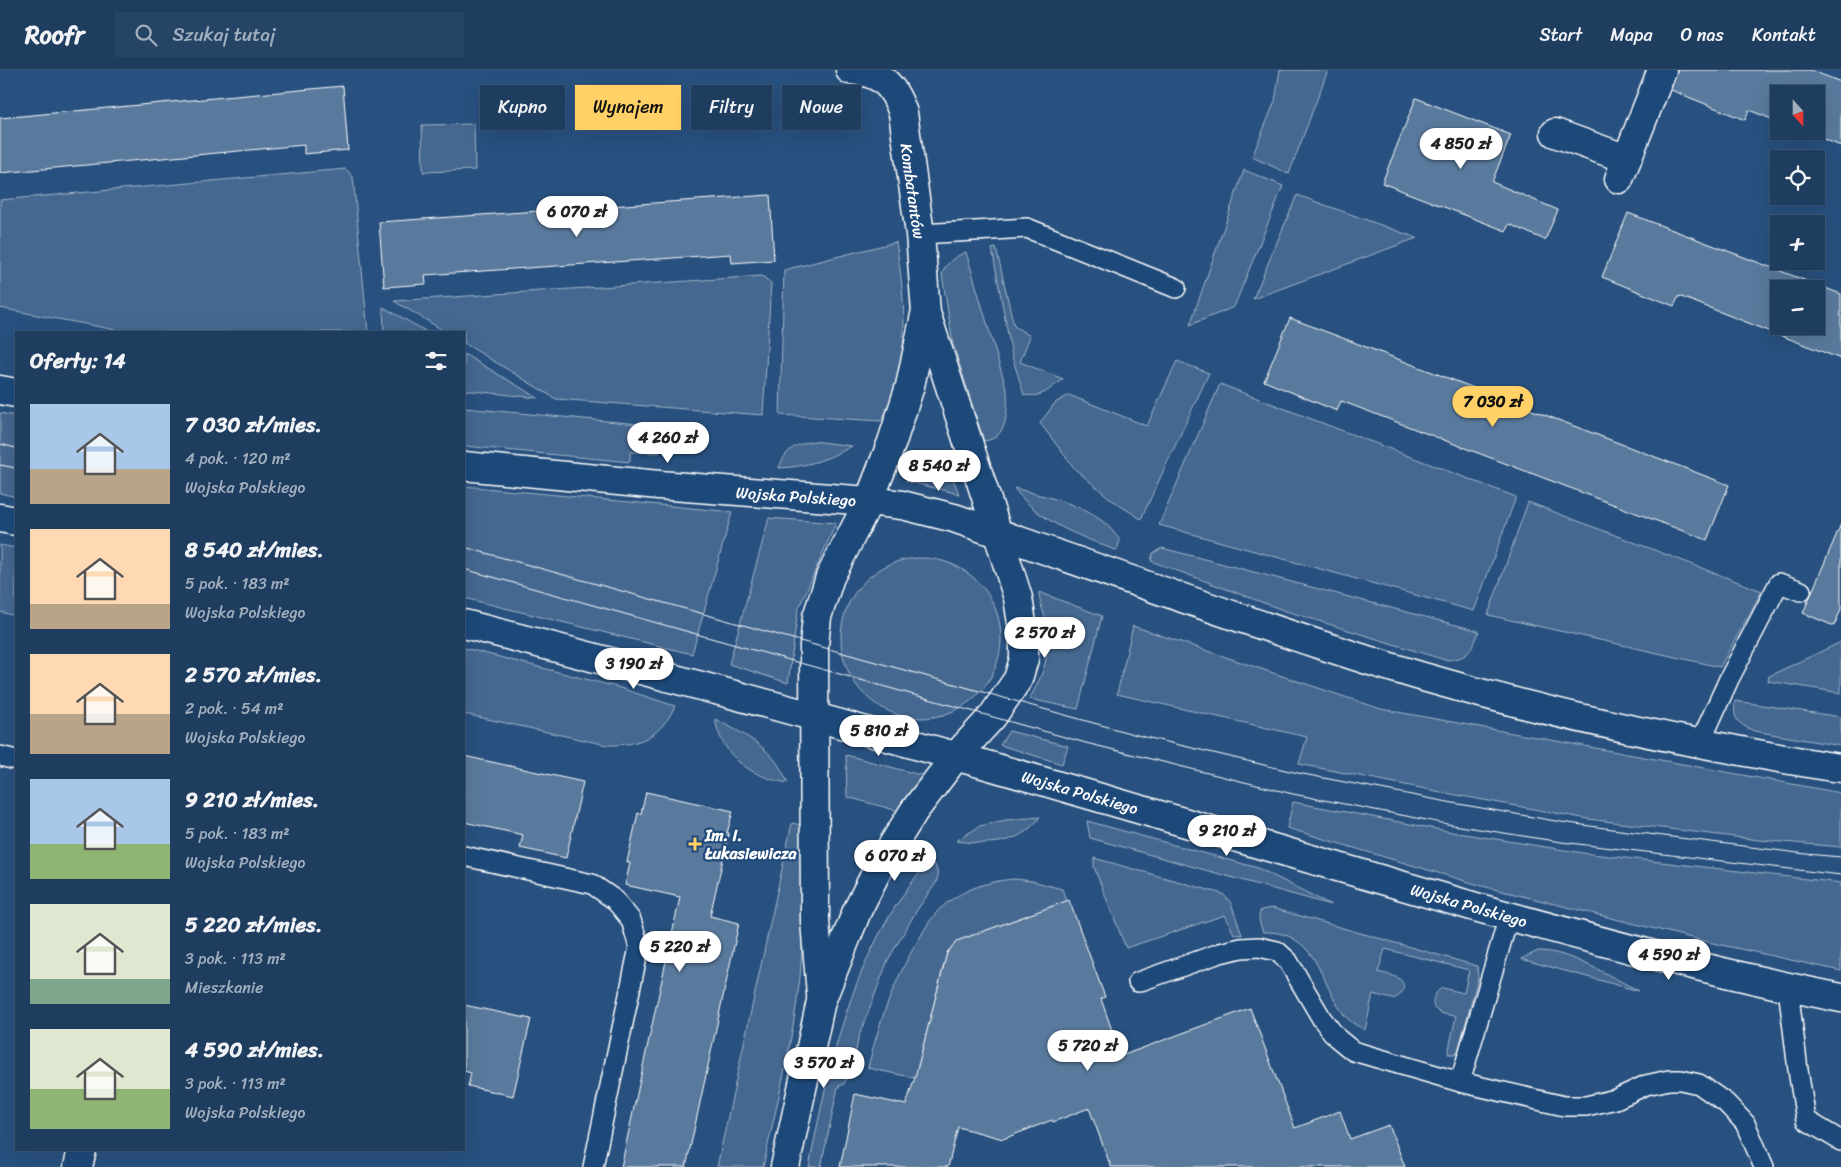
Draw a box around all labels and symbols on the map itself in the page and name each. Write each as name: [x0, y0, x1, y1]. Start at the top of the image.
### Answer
north arrow: [1770, 85, 1825, 140]
pin: 4 850 zł: [1409, 128, 1513, 170]
street label: Kombatantów: [891, 142, 934, 241]
pin: 6 070 zł: [525, 196, 629, 238]
pin: 7 030 zł: [1441, 386, 1545, 428]
pin: 4 260 zł: [616, 422, 720, 464]
pin: 8 540 zł: [887, 450, 991, 492]
street label: Wojska Polskiego: [735, 478, 857, 515]
pin: 2 570 zł: [993, 616, 1097, 659]
pin: 3 190 zł: [582, 648, 686, 690]
pin: 5 810 zł: [827, 714, 931, 757]
street label: Wojska Polskiego: [1018, 762, 1142, 823]
pin: 9 210 zł: [1175, 814, 1279, 857]
place label: Im. I. Łukasiewicza: [704, 821, 798, 868]
marker: Im. I. Łukasiewicza: [689, 838, 701, 850]
pin: 6 070 zł: [843, 840, 947, 882]
street label: Wojska Polskiego: [1407, 875, 1531, 936]
pin: 5 220 zł: [628, 930, 732, 973]
pin: 4 590 zł: [1617, 938, 1721, 981]
pin: 5 720 zł: [1036, 1030, 1140, 1072]
pin: 3 570 zł: [772, 1046, 876, 1089]

